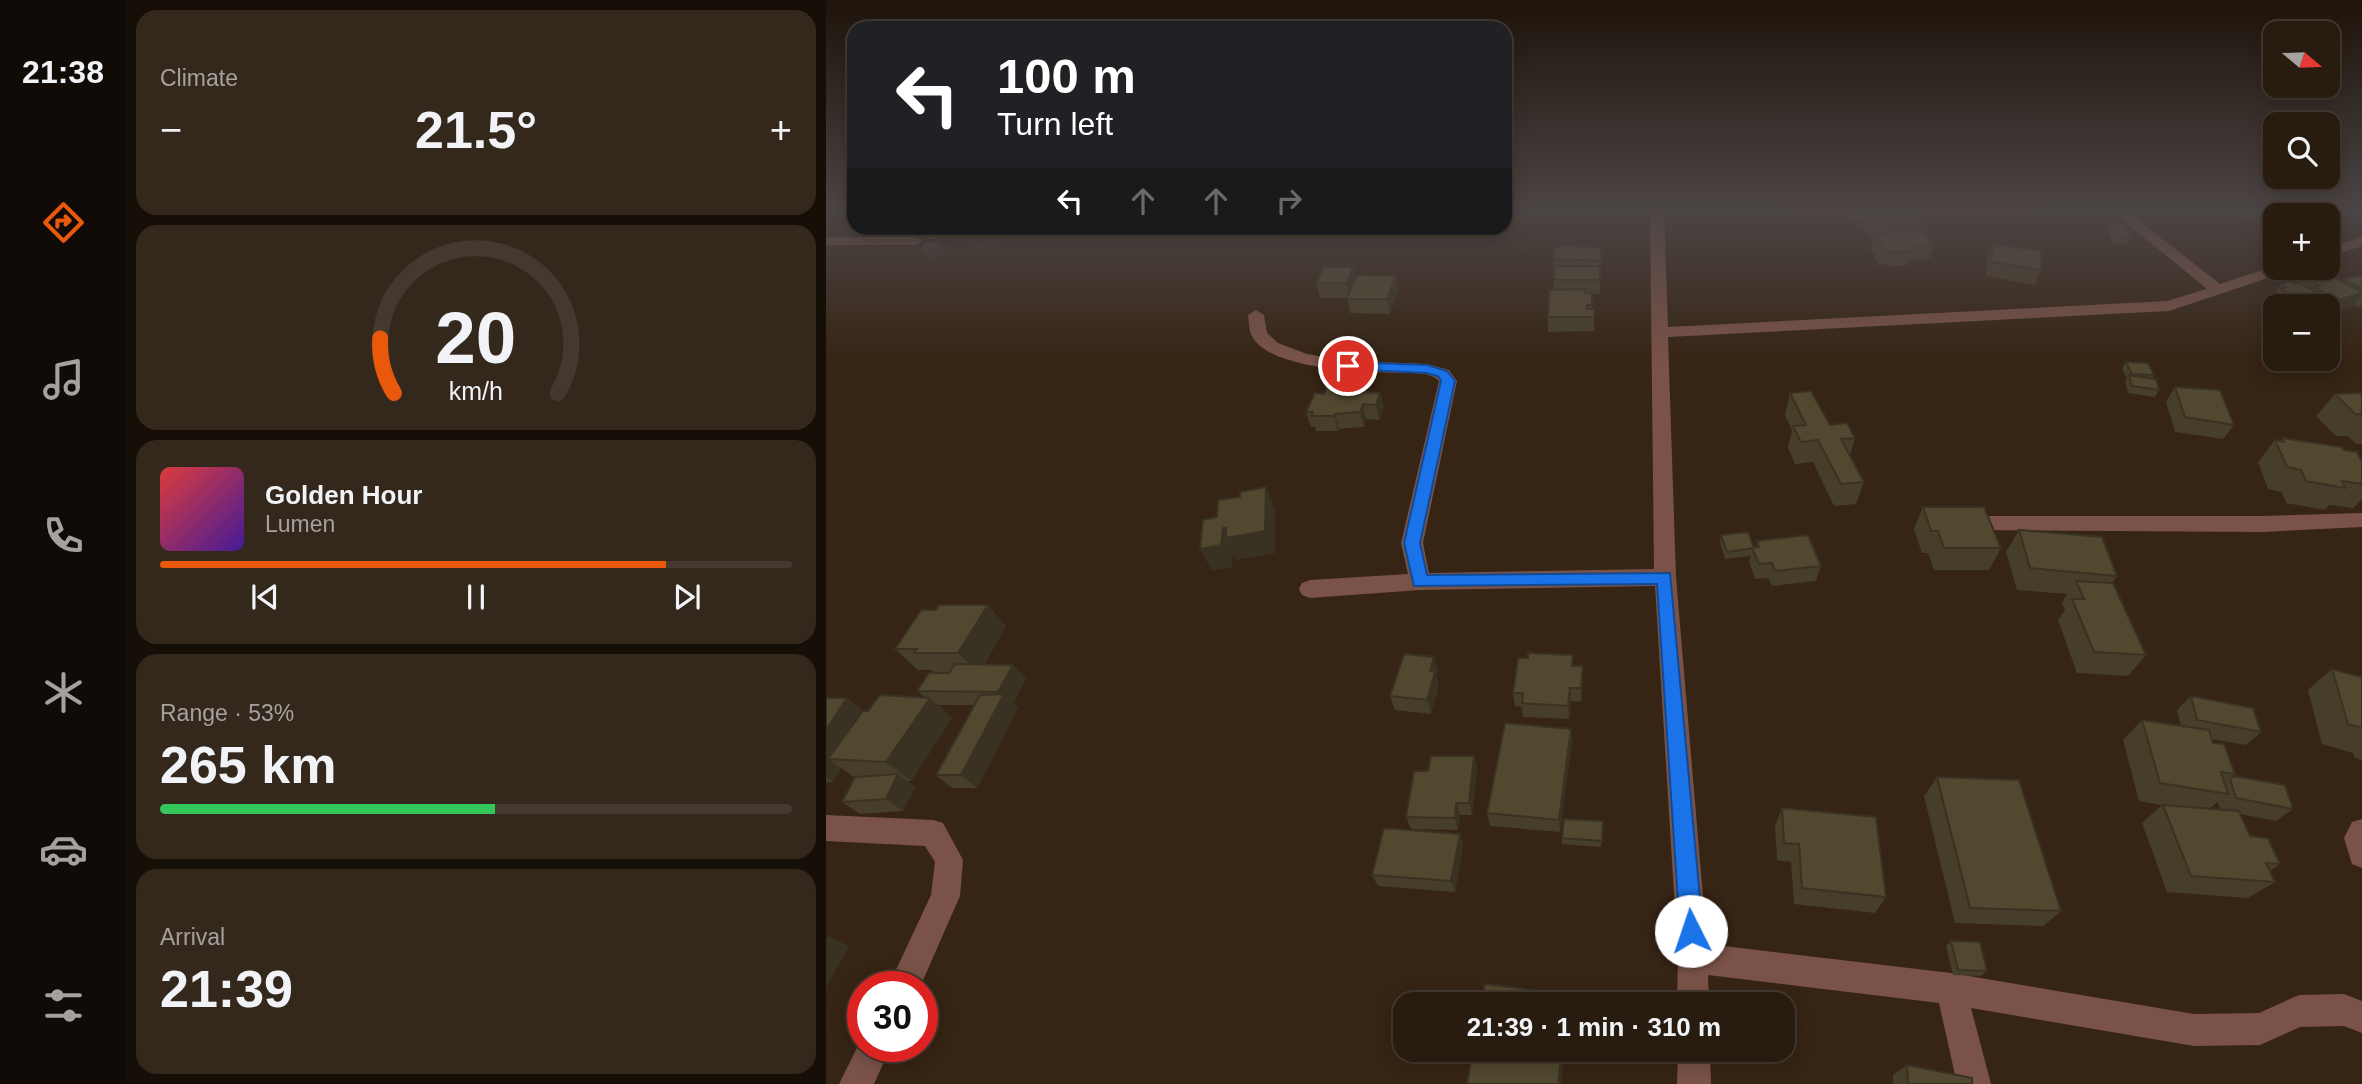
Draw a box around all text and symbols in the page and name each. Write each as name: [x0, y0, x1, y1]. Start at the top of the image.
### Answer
north arrow: [2263, 21, 2340, 98]
map controls: [2263, 21, 2340, 371]
icon: left: [882, 49, 973, 140]
text: 100 m: [997, 49, 1136, 103]
text: 21:38: [22, 54, 104, 90]
text: Climate: [160, 65, 238, 91]
text: 21.5°: [415, 101, 537, 159]
text: Turn left: [997, 106, 1113, 142]
text: −: [160, 109, 182, 151]
text: +: [770, 109, 792, 151]
button: search: [2263, 112, 2340, 189]
icon: left: [1051, 182, 1089, 220]
icon: ahead: [1124, 182, 1162, 220]
icon: ahead: [1197, 182, 1235, 220]
icon: right: [1270, 182, 1308, 220]
icon: directions: [39, 198, 88, 247]
button: +: [2263, 203, 2340, 280]
button: −: [2263, 294, 2340, 371]
text: 20: [436, 298, 516, 379]
pin: [1318, 336, 1378, 396]
icon: arrive: [1329, 347, 1367, 385]
icon: music: [39, 355, 88, 404]
text: km/h: [449, 377, 503, 405]
text: Golden Hour: [265, 480, 422, 510]
icon: phone: [39, 511, 88, 560]
text: Lumen: [265, 511, 335, 537]
icon: previous: [246, 578, 284, 616]
icon: pause: [457, 578, 495, 616]
icon: next: [668, 578, 706, 616]
icon: climate: [39, 668, 88, 717]
text: Range · 53%: [160, 700, 294, 726]
text: 265 km: [160, 736, 336, 794]
icon: car: [39, 825, 88, 874]
position arrow: [1654, 894, 1728, 968]
text: Arrival: [160, 924, 225, 950]
text: 21:39: [160, 960, 293, 1018]
speed limit sign: 30: [847, 971, 938, 1062]
icon: filters: [39, 981, 88, 1030]
text: 21:39 · 1 min · 310 m: [1467, 1012, 1721, 1042]

